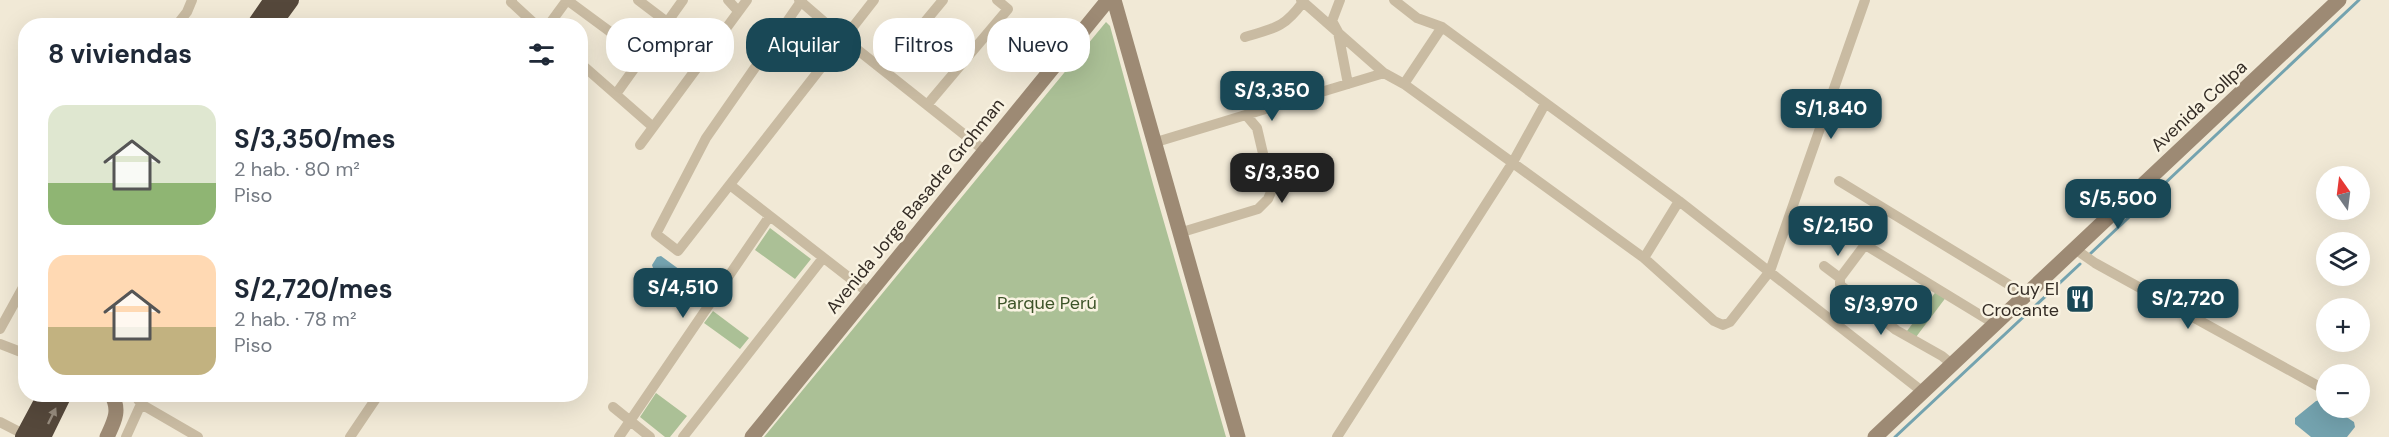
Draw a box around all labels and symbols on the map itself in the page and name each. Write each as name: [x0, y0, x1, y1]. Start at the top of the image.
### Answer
street label: Avenida Collpa: [2146, 55, 2252, 157]
pin: S/3,350: [1217, 71, 1327, 122]
pin: S/1,840: [1776, 89, 1886, 140]
street label: Avenida Jorge Basadre Grohman: [820, 93, 1010, 319]
pin: S/3,350: [1227, 153, 1337, 204]
north arrow: [2316, 166, 2370, 220]
pin: S/5,500: [2063, 179, 2173, 230]
pin: S/2,150: [1783, 206, 1893, 257]
pin: S/4,510: [628, 268, 738, 319]
place label: Cuy El Crocante: [1982, 277, 2059, 322]
pin: S/2,720: [2133, 279, 2243, 330]
restaurant icon: Cuy El Crocante: [2064, 283, 2096, 315]
pin: S/3,970: [1826, 285, 1936, 336]
park label: Parque Perú: [997, 291, 1097, 315]
one-way arrow: [48, 407, 57, 424]

